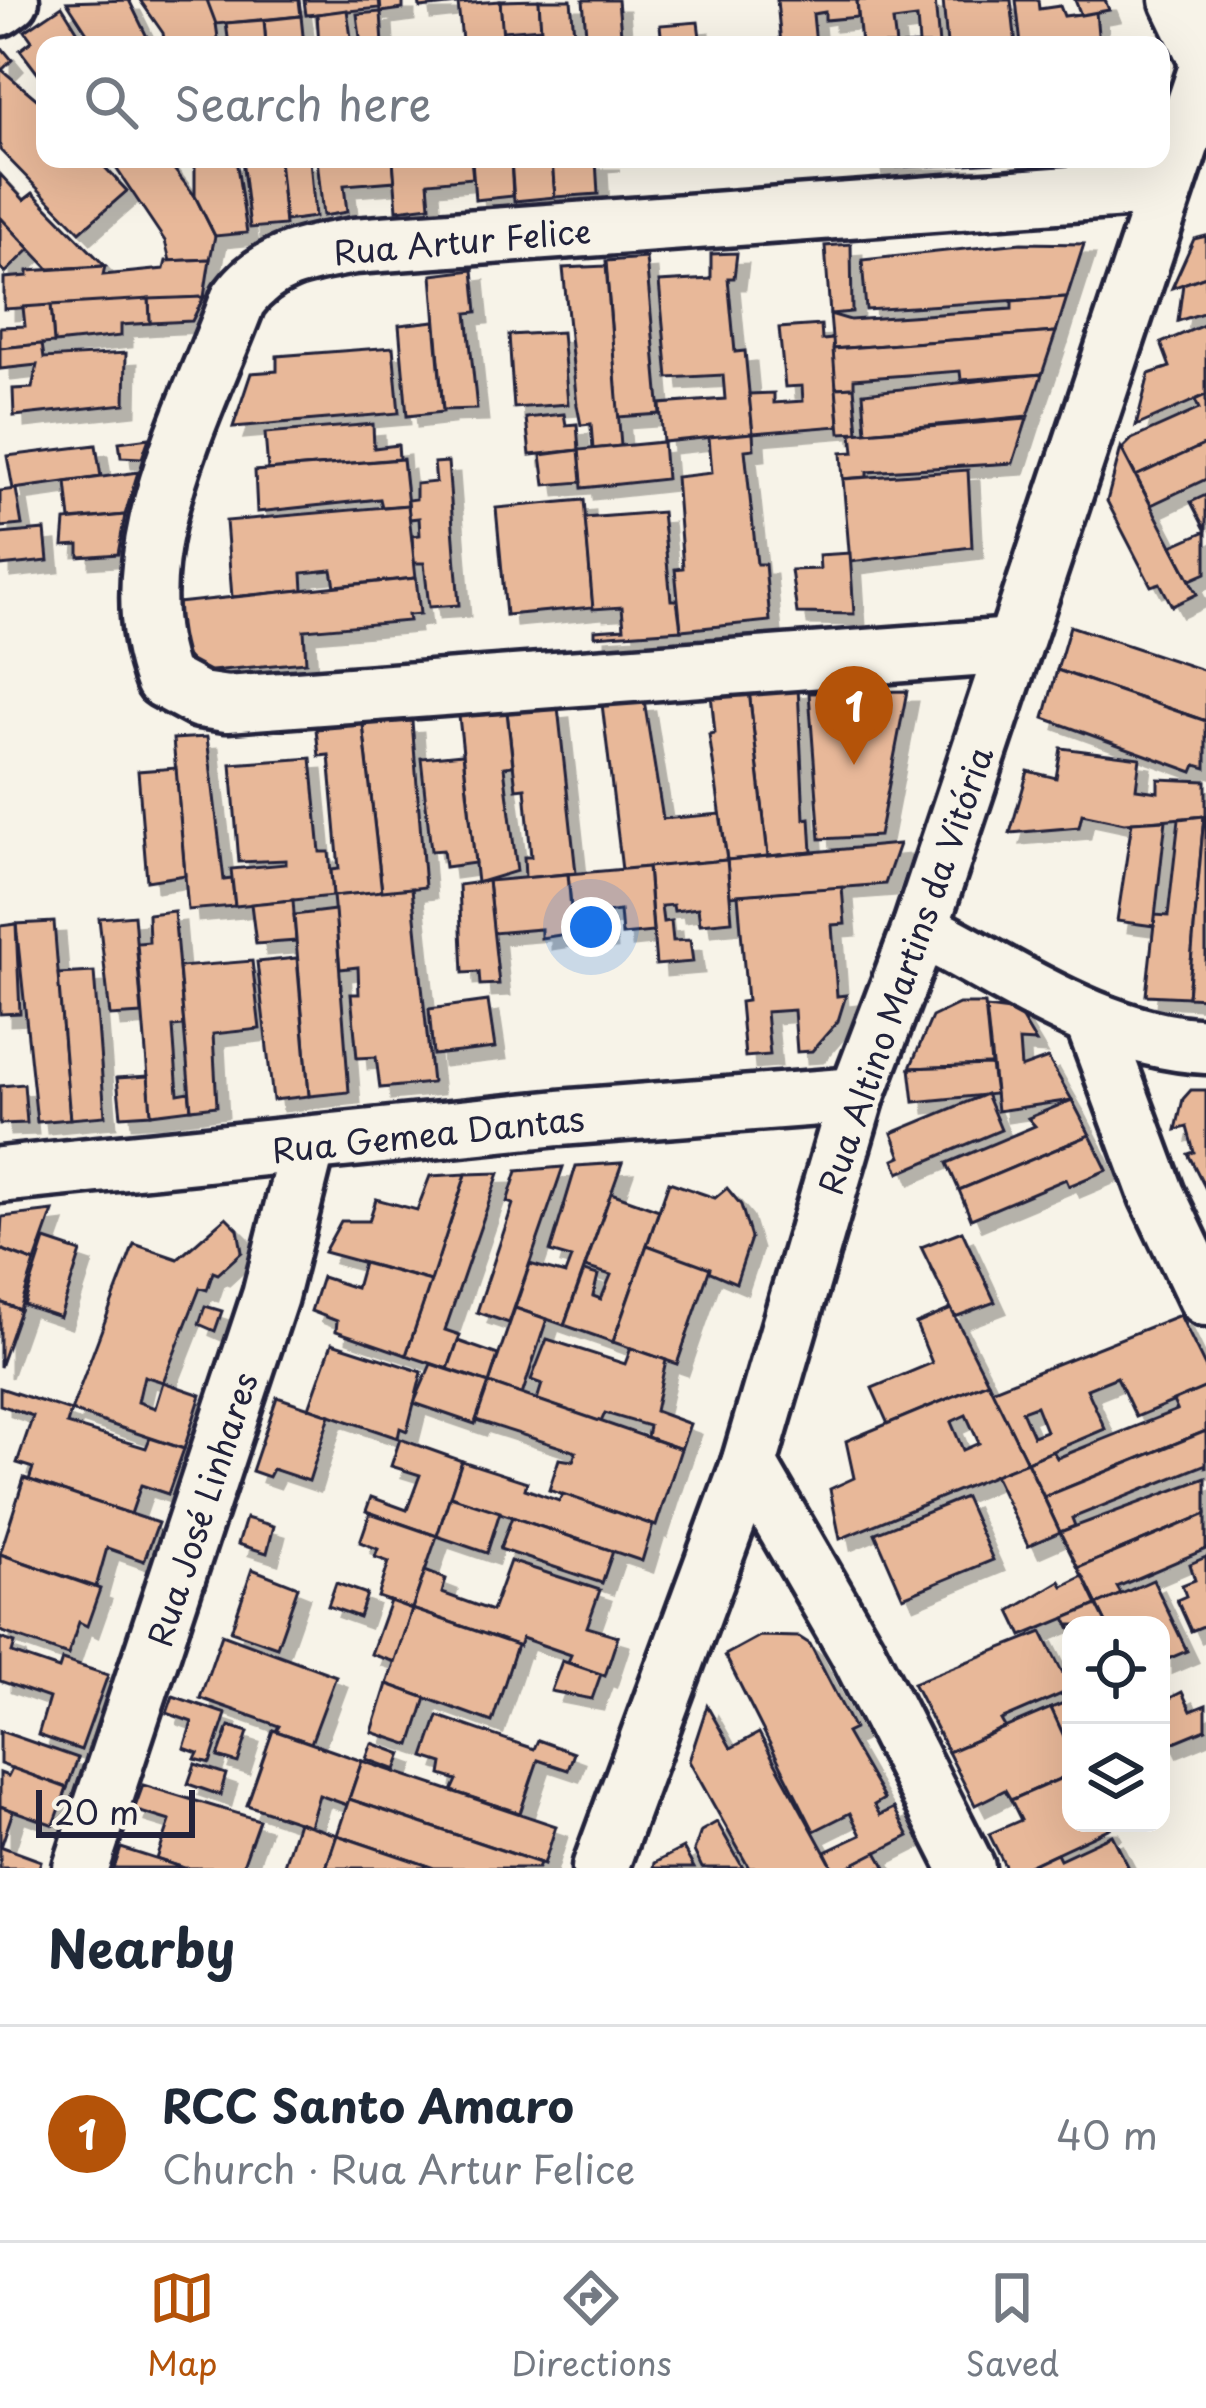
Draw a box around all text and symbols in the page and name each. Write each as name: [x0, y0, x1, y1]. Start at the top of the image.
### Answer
search box: [36, 36, 1170, 168]
text: Search here: [174, 68, 431, 136]
icon: search: [78, 69, 144, 135]
street label: Rua Artur Felice: [331, 204, 593, 276]
pin: 1: [815, 666, 893, 765]
street label: Rua Altino Martins da Vitória: [804, 739, 1004, 1201]
your location: [561, 897, 621, 957]
street label: Rua Gemea Dantas: [269, 1092, 587, 1174]
street label: Rua José Linhares: [133, 1365, 269, 1653]
map controls: [1062, 1616, 1170, 1832]
button: locate: [1062, 1616, 1170, 1724]
button: layers: [1062, 1724, 1170, 1832]
scale bar: [36, 1784, 195, 1837]
text: 20 m: [54, 1786, 139, 1836]
text: Nearby: [48, 1908, 235, 1985]
text: RCC Santo Amaro: [162, 2070, 574, 2138]
text: 1: [78, 2104, 96, 2163]
text: 40 m: [1056, 2104, 1158, 2163]
text: Church · Rua Artur Felice: [162, 2138, 635, 2197]
tab: Map: [147, 2265, 217, 2387]
tab: Directions: [511, 2265, 672, 2387]
tab: Saved: [965, 2265, 1059, 2387]

